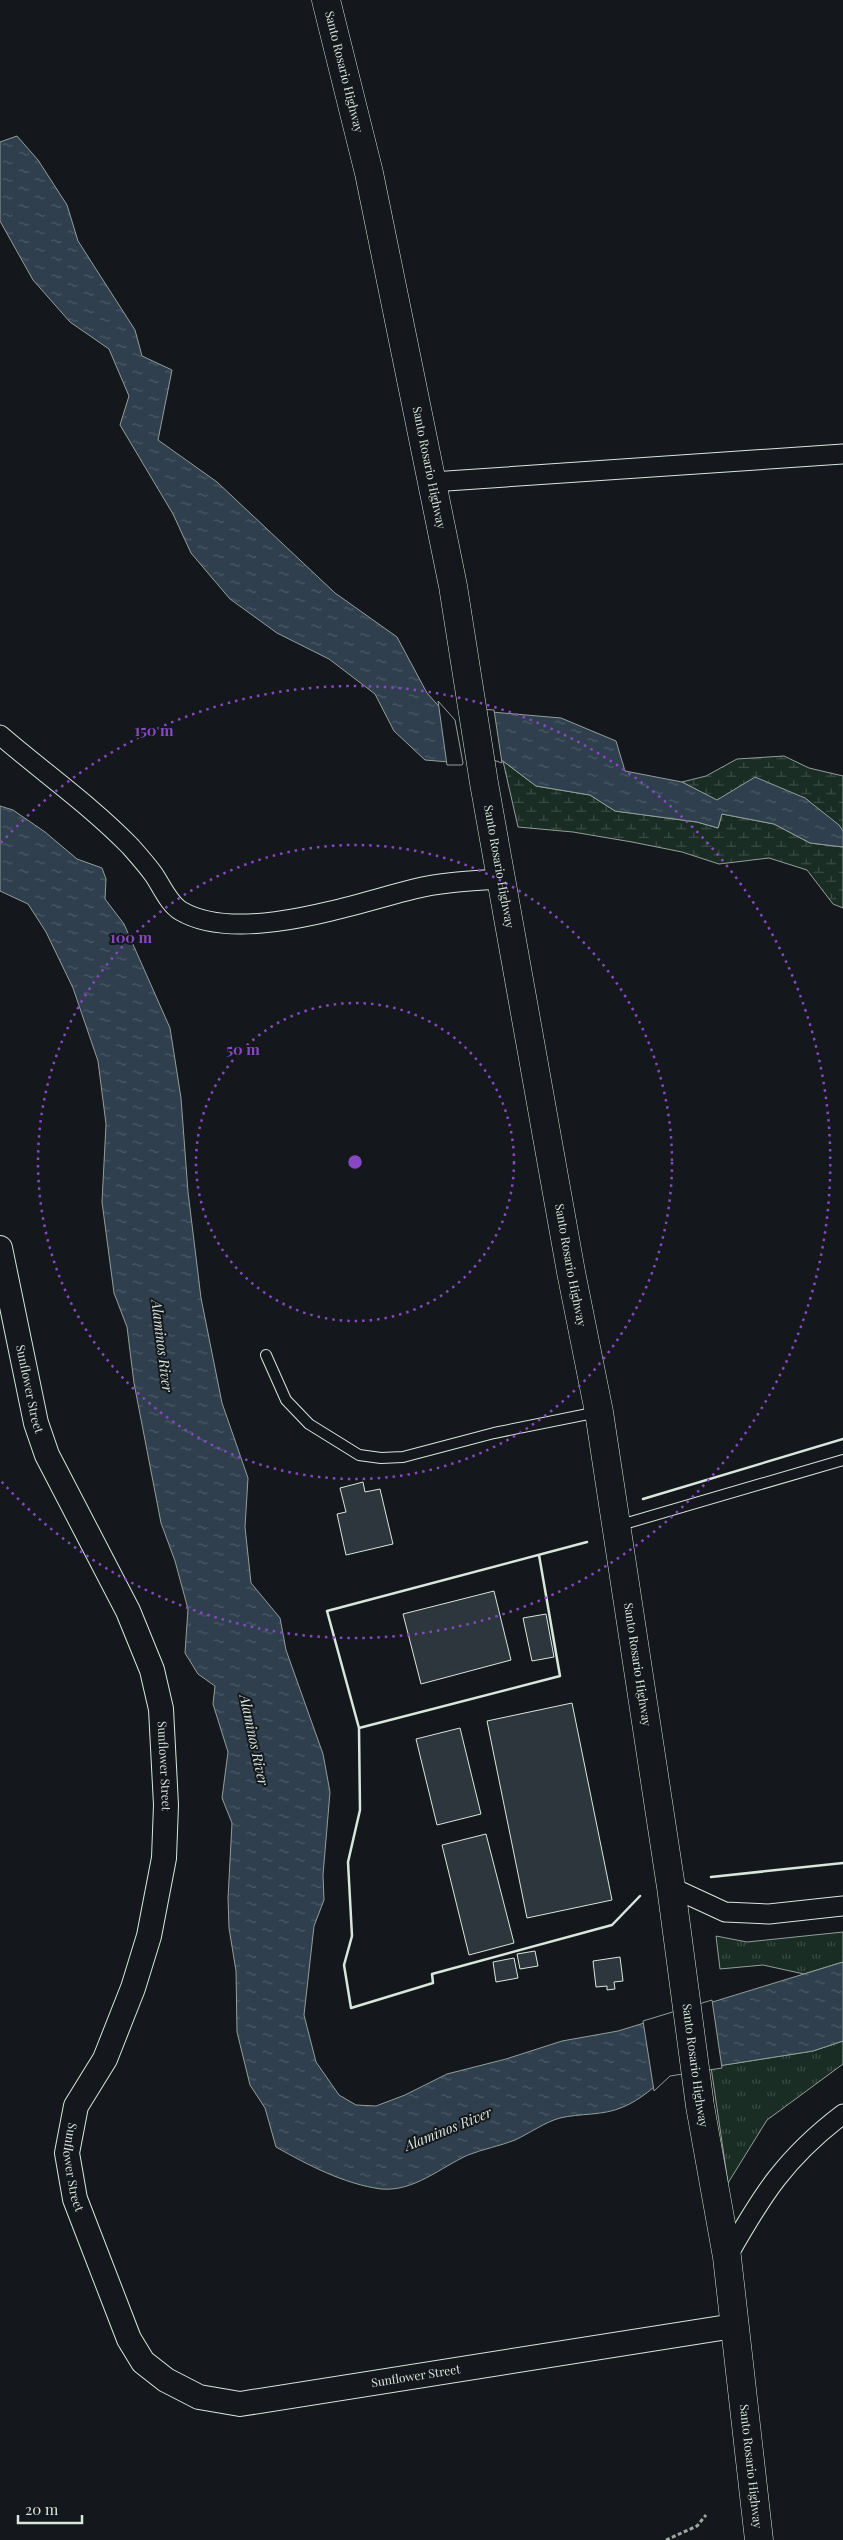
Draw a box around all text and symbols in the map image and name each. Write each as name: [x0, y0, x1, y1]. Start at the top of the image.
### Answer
street label: Santo Rosario Highway: [322, 9, 368, 134]
street label: Santo Rosario Highway: [410, 405, 450, 530]
text: 150 m: [134, 720, 174, 740]
street label: Santo Rosario Highway: [481, 804, 519, 929]
text: 100 m: [110, 927, 153, 947]
text: 50 m: [226, 1039, 260, 1059]
centre of rings: [346, 1153, 364, 1171]
street label: Santo Rosario Highway: [552, 1202, 591, 1328]
water label: Alaminos River: [147, 1297, 178, 1394]
street label: Sunflower Street: [13, 1343, 48, 1436]
street label: Santo Rosario Highway: [621, 1602, 656, 1727]
water label: Alaminos River: [235, 1691, 274, 1788]
street label: Sunflower Street: [155, 1720, 175, 1812]
street label: Santo Rosario Highway: [680, 2002, 713, 2128]
water label: Alaminos River: [400, 2102, 495, 2155]
street label: Sunflower Street: [60, 2122, 88, 2214]
street label: Sunflower Street: [370, 2360, 462, 2390]
street label: Santo Rosario Highway: [737, 2403, 767, 2529]
scale bar: [18, 2492, 81, 2524]
text: 20 m: [25, 2499, 59, 2519]

